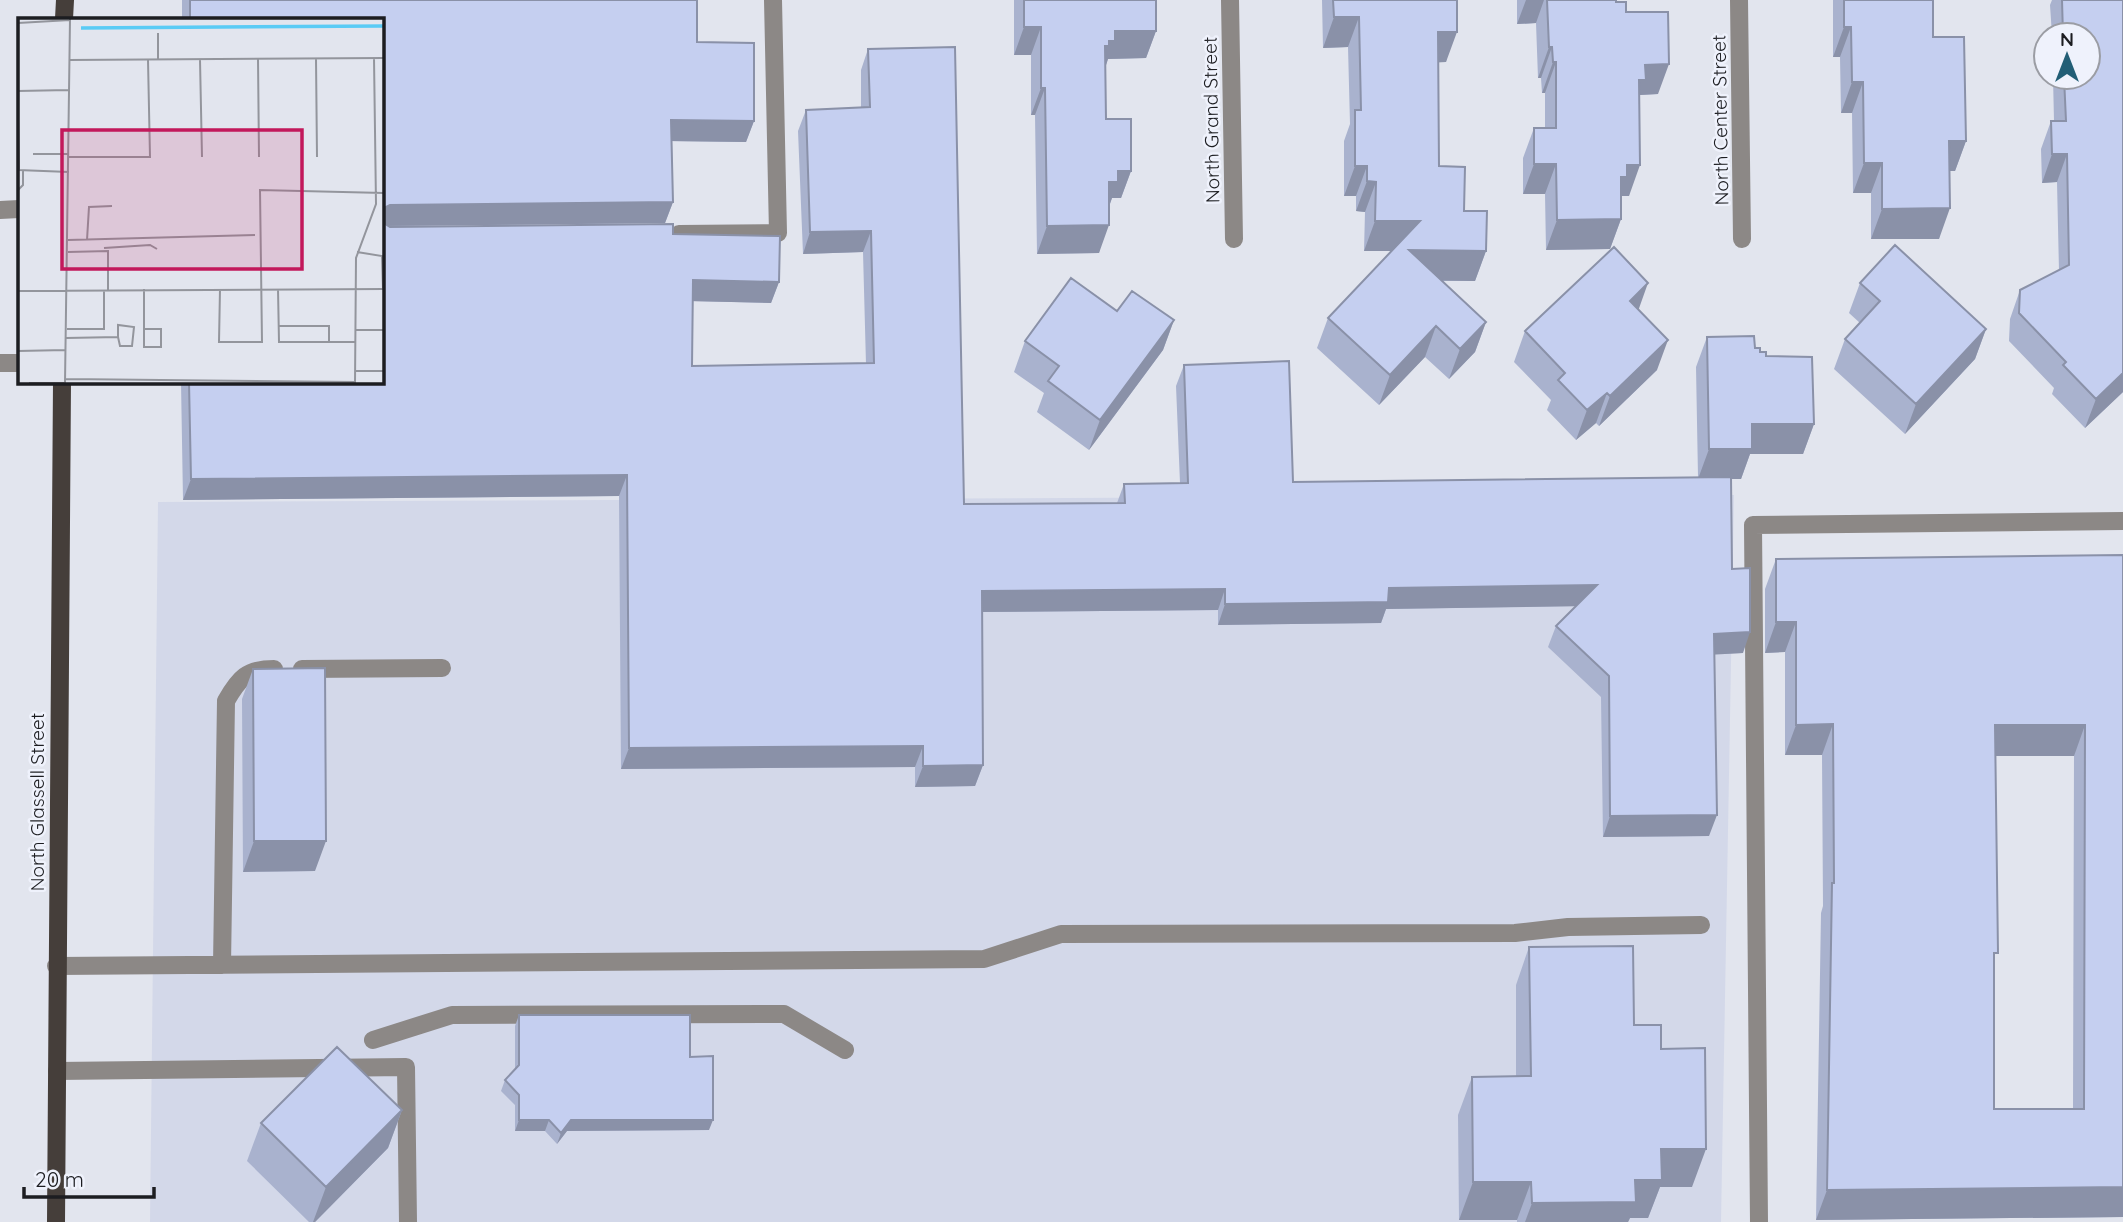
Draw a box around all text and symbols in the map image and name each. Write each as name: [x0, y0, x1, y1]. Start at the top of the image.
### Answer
inset map: [18, 18, 383, 383]
north arrow: [2032, 21, 2102, 91]
text: N: [2060, 27, 2074, 51]
street label: North Center Street: [1707, 34, 1733, 206]
street label: North Grand Street: [1198, 37, 1224, 203]
street label: North Glassell Street: [25, 713, 49, 891]
scale bar: [24, 1156, 154, 1200]
text: 20 m: [35, 1166, 84, 1192]

